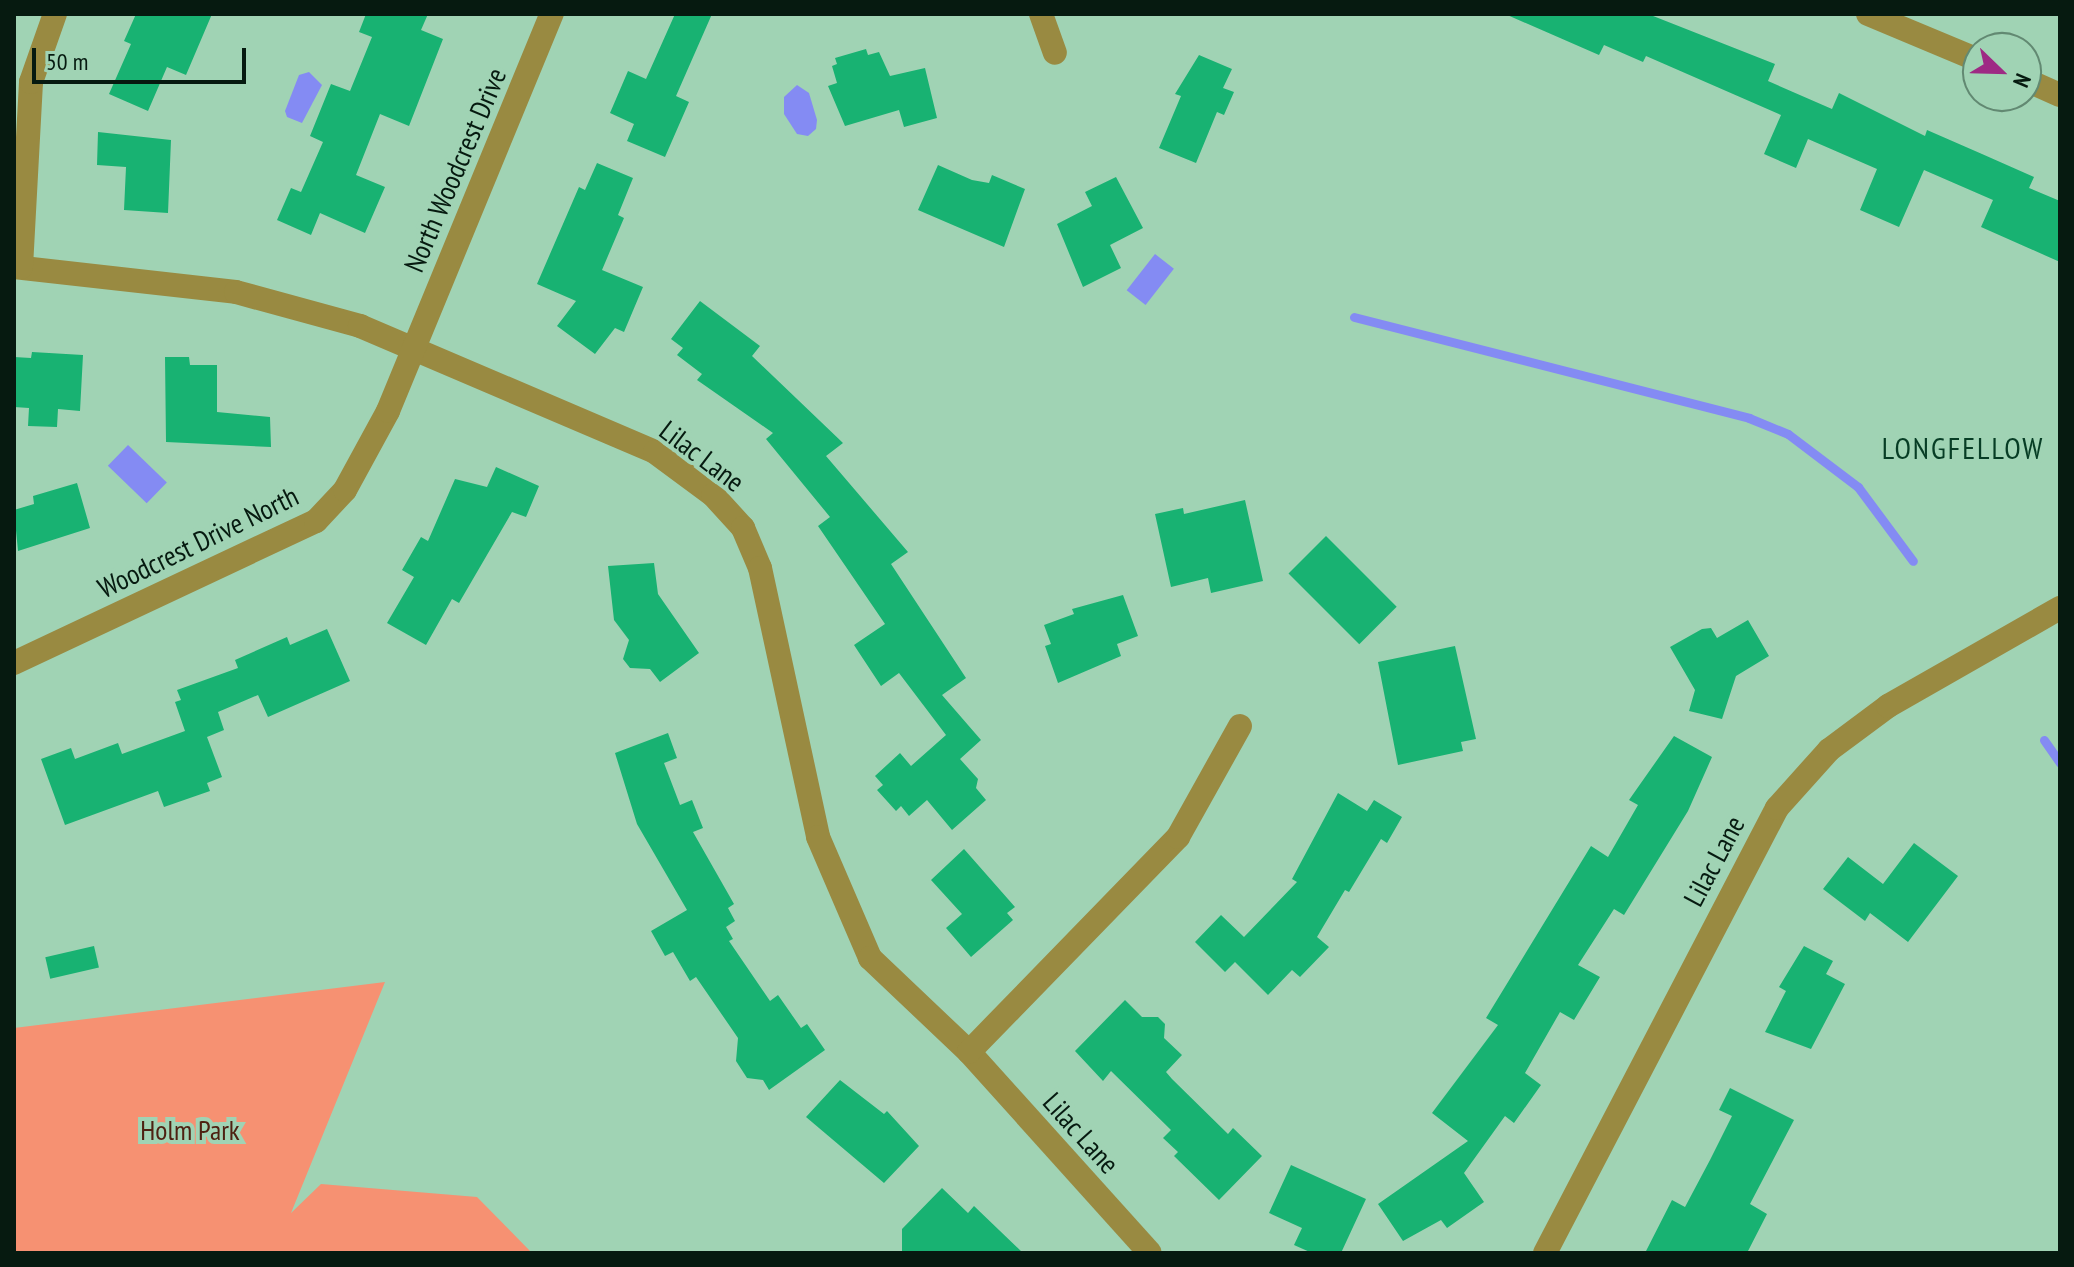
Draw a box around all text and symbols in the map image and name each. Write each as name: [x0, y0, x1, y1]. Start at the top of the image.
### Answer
scale bar: [36, 32, 250, 82]
north arrow: [1962, 32, 2042, 112]
text: 50 m: [46, 46, 88, 77]
street label: North Woodcrest Drive: [397, 63, 513, 277]
text: N: [2007, 70, 2037, 92]
street label: Lilac Lane: [653, 413, 751, 499]
district label: LONGFELLOW: [1882, 430, 2044, 466]
street label: Woodcrest Drive North: [92, 479, 304, 605]
street label: Lilac Lane: [1676, 810, 1752, 912]
street label: Lilac Lane: [1036, 1085, 1126, 1181]
park label: Holm Park: [140, 1113, 240, 1147]

